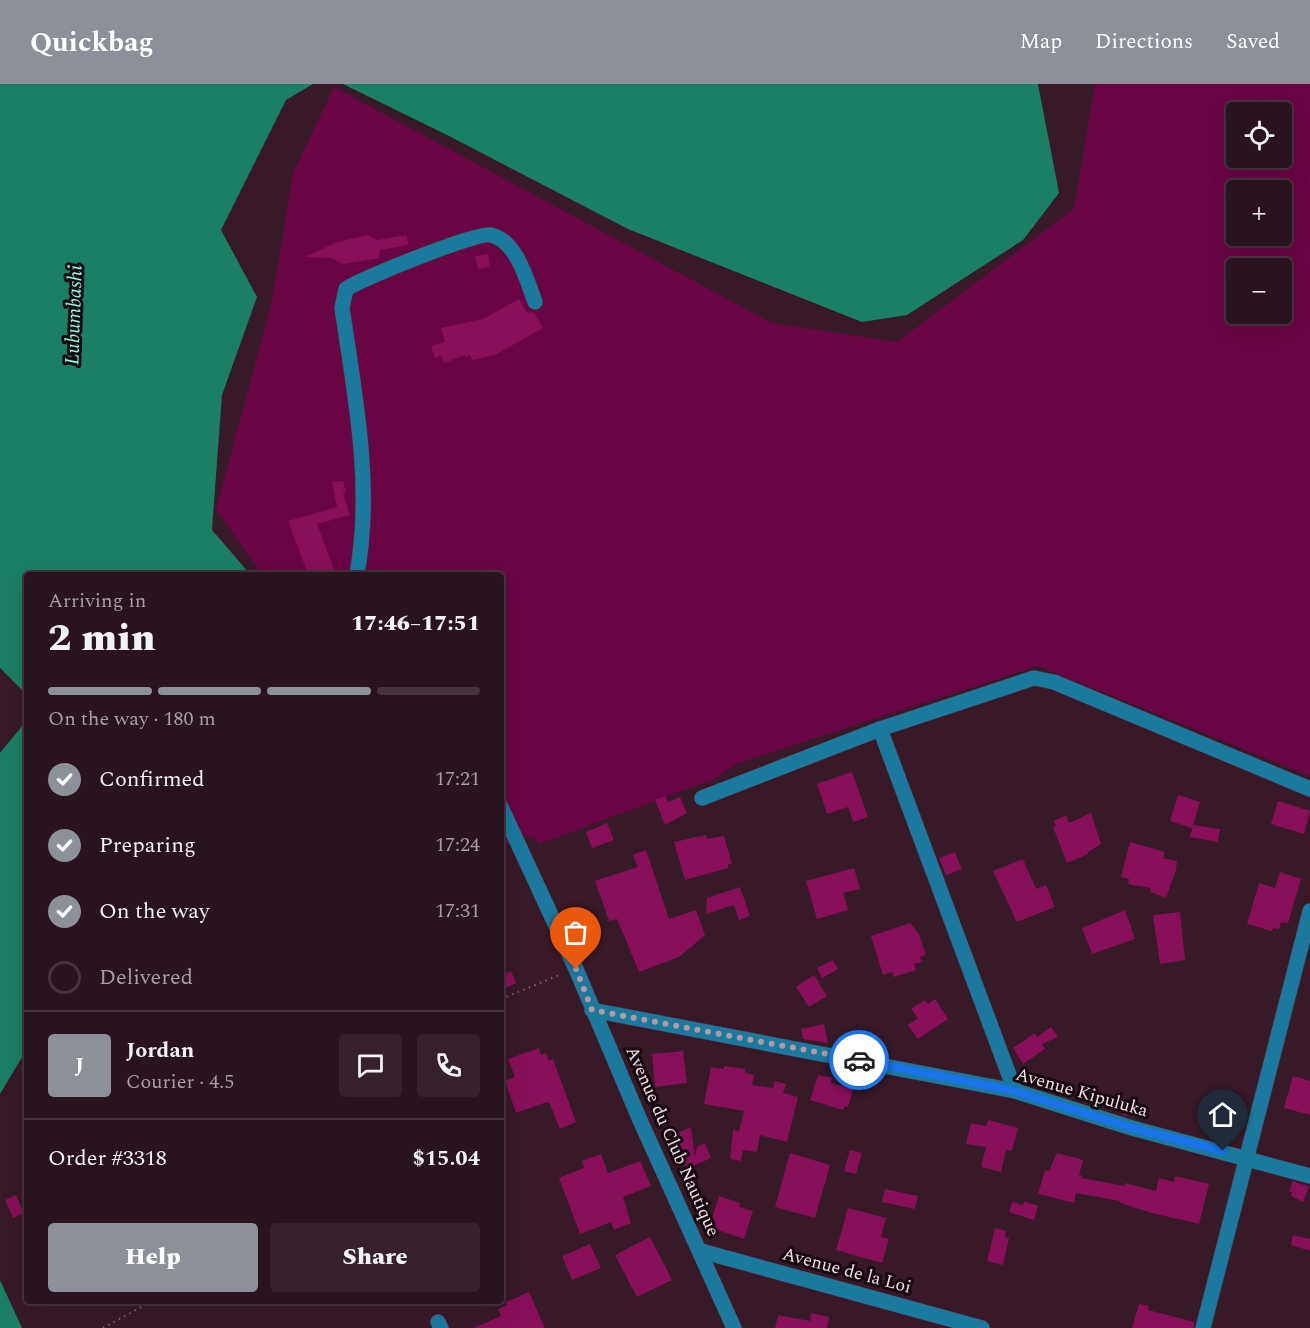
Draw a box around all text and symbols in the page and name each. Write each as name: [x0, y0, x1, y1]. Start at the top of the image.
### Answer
text: Quickbag: [30, 21, 154, 64]
text: Map: [1020, 26, 1062, 58]
text: Directions: [1095, 26, 1193, 58]
text: Saved: [1226, 26, 1280, 58]
map controls: [1226, 102, 1292, 324]
button: locate: [1226, 102, 1292, 168]
button: +: [1226, 180, 1292, 246]
button: −: [1226, 258, 1292, 324]
water label: Lubumbashi: [57, 264, 91, 366]
text: Arriving in: [48, 586, 146, 616]
text: 17:46–17:51: [351, 607, 480, 640]
text: 2 min: [48, 609, 156, 668]
text: On the way · 180 m: [48, 704, 216, 734]
icon: check: [48, 763, 81, 796]
text: Confirmed: [99, 763, 205, 796]
text: 17:21: [435, 764, 480, 794]
icon: check: [48, 829, 81, 862]
text: Preparing: [99, 829, 196, 862]
text: 17:24: [435, 830, 480, 860]
icon: check: [48, 895, 81, 928]
text: On the way: [99, 895, 210, 928]
text: 17:31: [435, 896, 480, 926]
pin: [550, 907, 601, 969]
icon: bag: [559, 916, 592, 949]
text: Delivered: [99, 961, 193, 994]
courier: [829, 1030, 889, 1090]
text: Jordan: [126, 1034, 194, 1067]
button: chat: [339, 1034, 402, 1097]
button: phone: [417, 1034, 480, 1097]
street label: Avenue du Club Nautique: [618, 1042, 727, 1241]
icon: car: [843, 1044, 876, 1077]
text: J: [75, 1049, 84, 1082]
street label: Avenue Kipuluka: [1012, 1061, 1151, 1124]
text: Courier · 4.5: [126, 1067, 234, 1097]
pin: [1197, 1089, 1248, 1151]
icon: home: [1206, 1098, 1239, 1131]
text: Order #3318: [48, 1142, 167, 1175]
text: $15.04: [412, 1142, 480, 1175]
button: Help: [48, 1223, 258, 1292]
button: Share: [270, 1223, 480, 1292]
street label: Avenue de la Loi: [779, 1240, 914, 1301]

